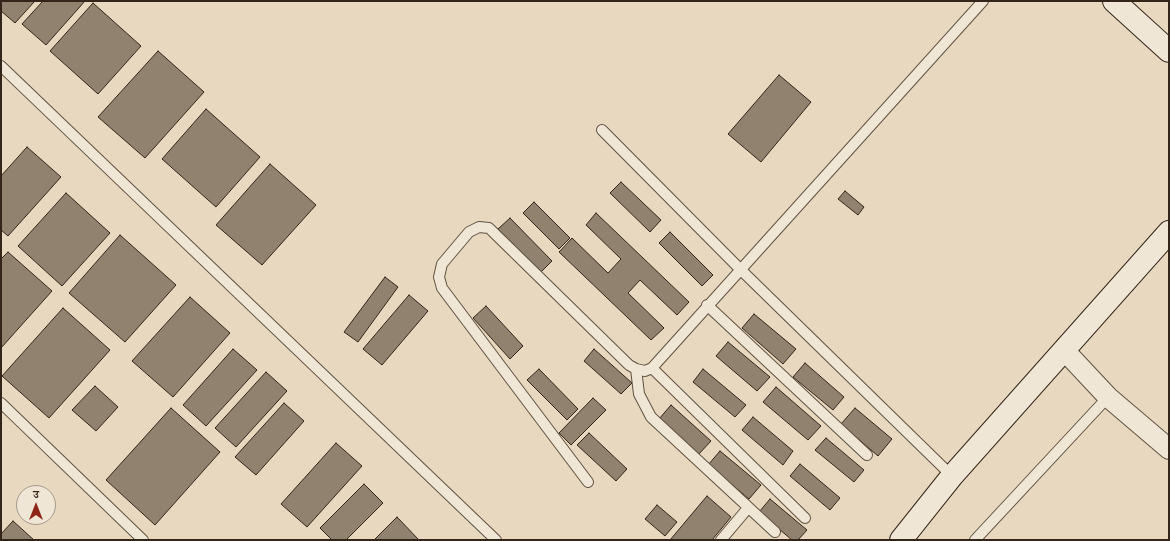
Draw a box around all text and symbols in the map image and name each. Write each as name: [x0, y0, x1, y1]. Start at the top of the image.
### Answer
north arrow: [16, 485, 56, 525]
text: उ: [33, 487, 39, 501]

